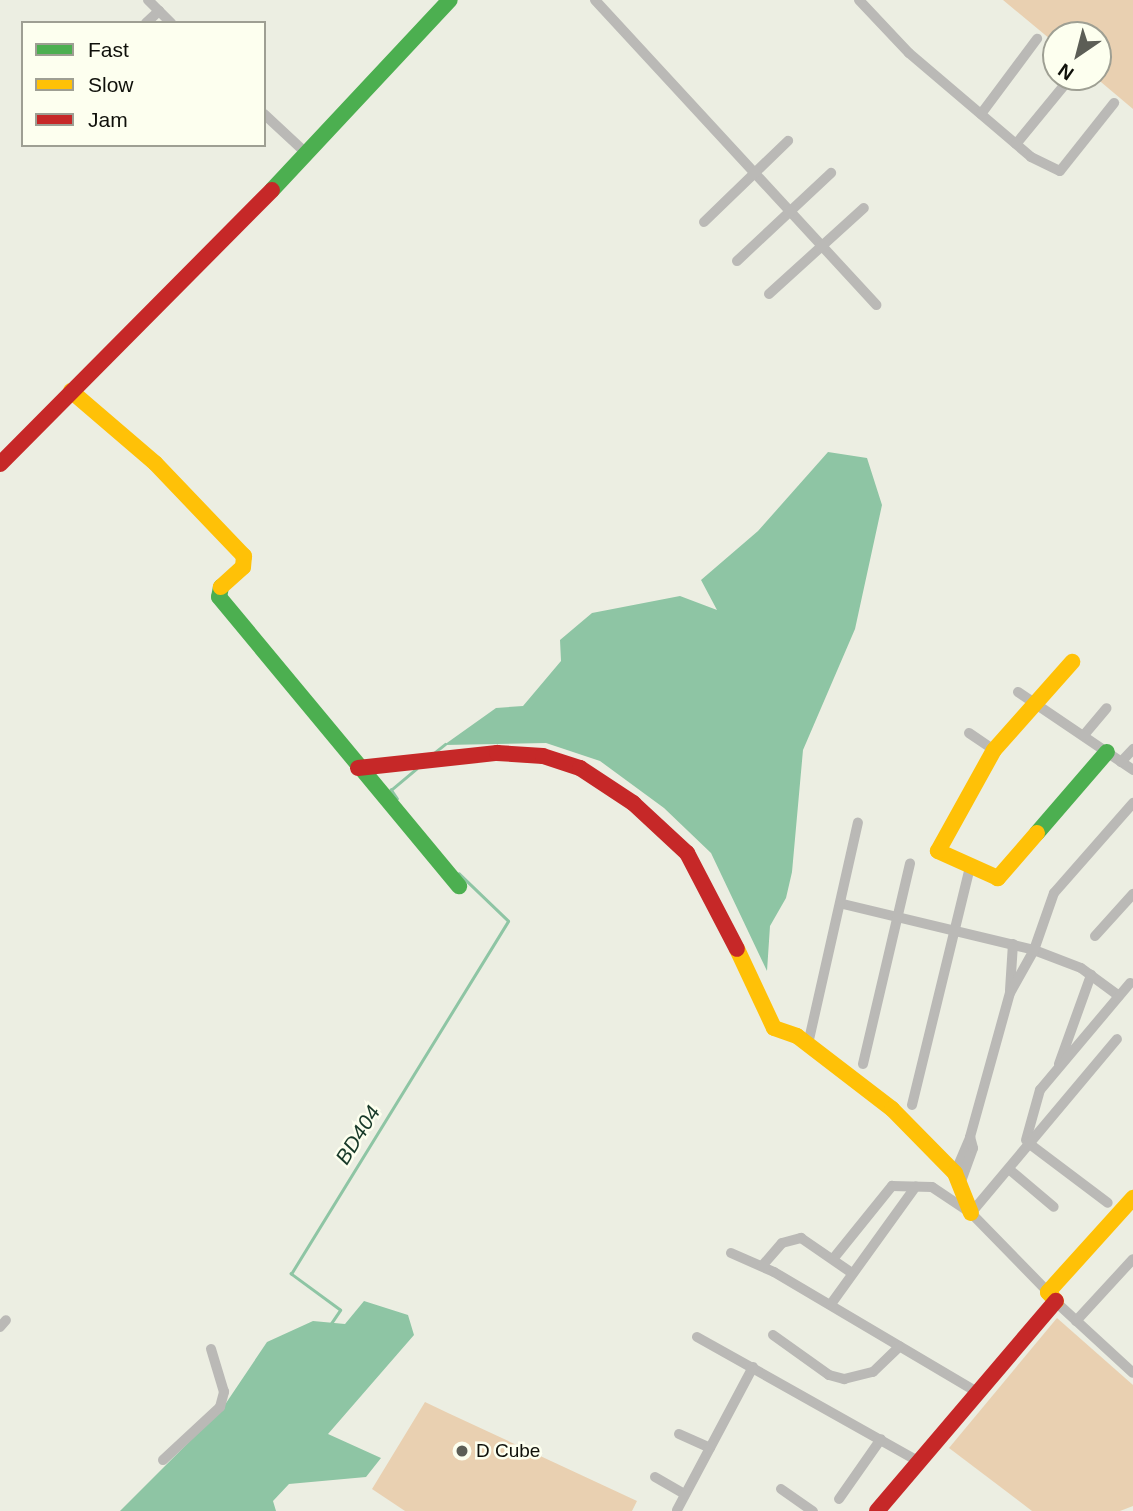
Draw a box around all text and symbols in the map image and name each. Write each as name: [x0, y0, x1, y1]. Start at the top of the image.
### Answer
legend: [21, 21, 266, 147]
north arrow: [1042, 21, 1112, 91]
text: Fast: [88, 38, 129, 61]
text: N: [1054, 59, 1077, 85]
text: Slow: [88, 73, 134, 96]
text: Jam: [88, 108, 128, 131]
water label: BD404: [330, 1101, 386, 1169]
place label: D Cube: [476, 1440, 540, 1462]
marker: D Cube: [454, 1443, 470, 1459]

